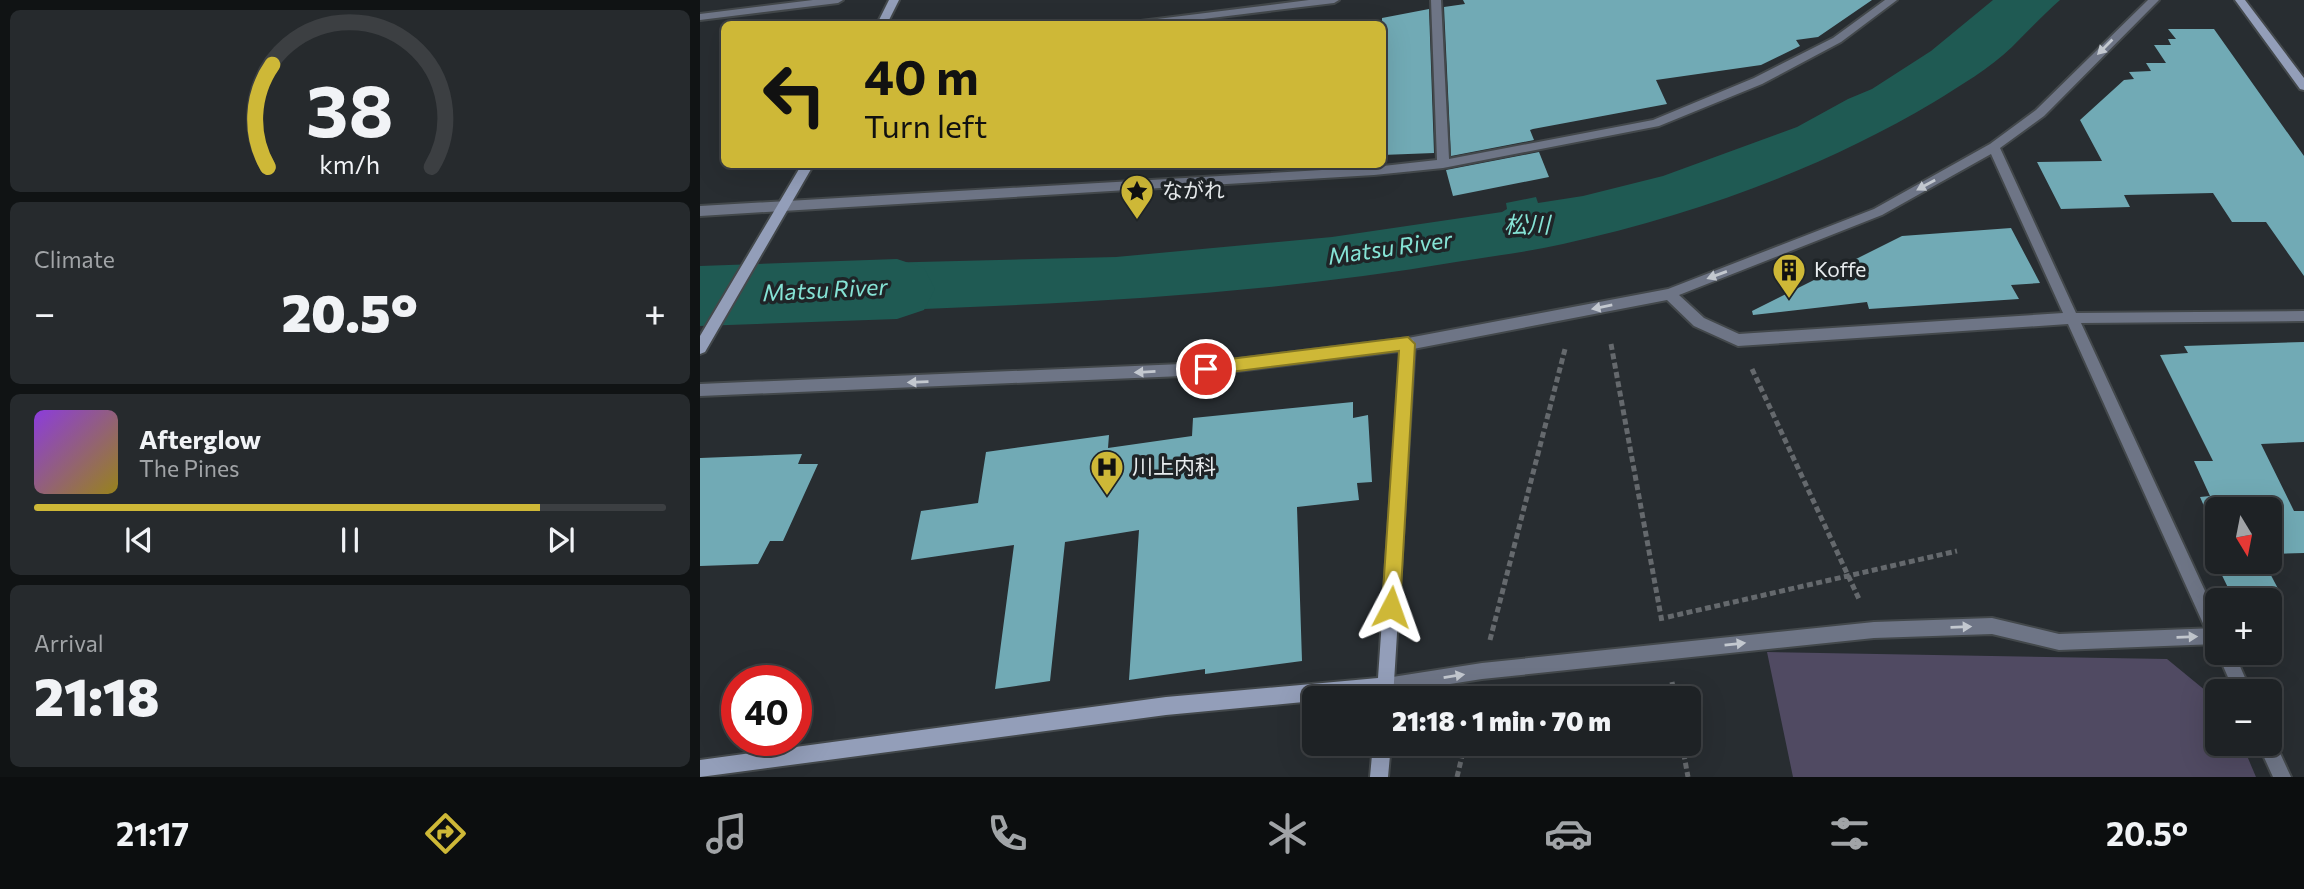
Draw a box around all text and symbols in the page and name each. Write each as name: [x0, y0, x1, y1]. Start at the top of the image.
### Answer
one-way arrow: [2096, 39, 2113, 56]
text: 40 m: [864, 45, 979, 105]
icon: left: [749, 49, 840, 140]
text: 38: [306, 63, 394, 152]
text: Turn left: [864, 105, 988, 145]
text: km/h: [320, 149, 380, 179]
place icon: ながれ: [1118, 172, 1156, 221]
place label: ながれ: [1162, 177, 1225, 202]
one-way arrow: [1916, 179, 1935, 191]
water label: 松川: [1504, 210, 1553, 238]
water label: Matsu River: [1326, 224, 1455, 270]
text: Climate: [34, 245, 115, 273]
building icon: Koffe: [1770, 251, 1808, 300]
place label: Koffe: [1814, 256, 1866, 281]
one-way arrow: [1707, 270, 1728, 281]
water label: Matsu River: [762, 272, 889, 306]
text: 20.5°: [281, 279, 418, 343]
text: −: [34, 288, 56, 335]
text: +: [644, 288, 666, 335]
one-way arrow: [1591, 301, 1613, 312]
pin: [1176, 339, 1236, 399]
icon: arrive: [1187, 350, 1225, 388]
one-way arrow: [1134, 367, 1156, 378]
one-way arrow: [907, 377, 929, 388]
text: Afterglow: [139, 423, 261, 454]
hospital icon: 川上内科: [1088, 448, 1126, 497]
place label: 川上内科: [1132, 453, 1216, 478]
text: The Pines: [139, 454, 240, 482]
north arrow: [2205, 497, 2282, 574]
map controls: [2205, 497, 2282, 756]
icon: previous: [120, 521, 158, 559]
icon: pause: [331, 521, 369, 559]
icon: next: [542, 521, 580, 559]
position arrow: [1354, 570, 1428, 644]
button: +: [2205, 588, 2282, 665]
one-way arrow: [1951, 621, 1973, 632]
text: Arrival: [34, 629, 104, 657]
one-way arrow: [2176, 631, 2198, 642]
one-way arrow: [1724, 638, 1746, 649]
text: 21:18: [34, 663, 160, 727]
speed limit sign: 40: [721, 665, 812, 756]
one-way arrow: [1443, 670, 1465, 681]
button: −: [2205, 679, 2282, 756]
text: 21:18 · 1 min · 70 m: [1392, 705, 1611, 736]
icon: directions: [421, 809, 470, 858]
icon: music: [702, 809, 751, 858]
icon: phone: [983, 809, 1032, 858]
icon: climate: [1263, 809, 1312, 858]
icon: car: [1544, 809, 1593, 858]
icon: filters: [1825, 809, 1874, 858]
text: 21:17: [116, 813, 189, 853]
text: 20.5°: [2106, 813, 2188, 853]

